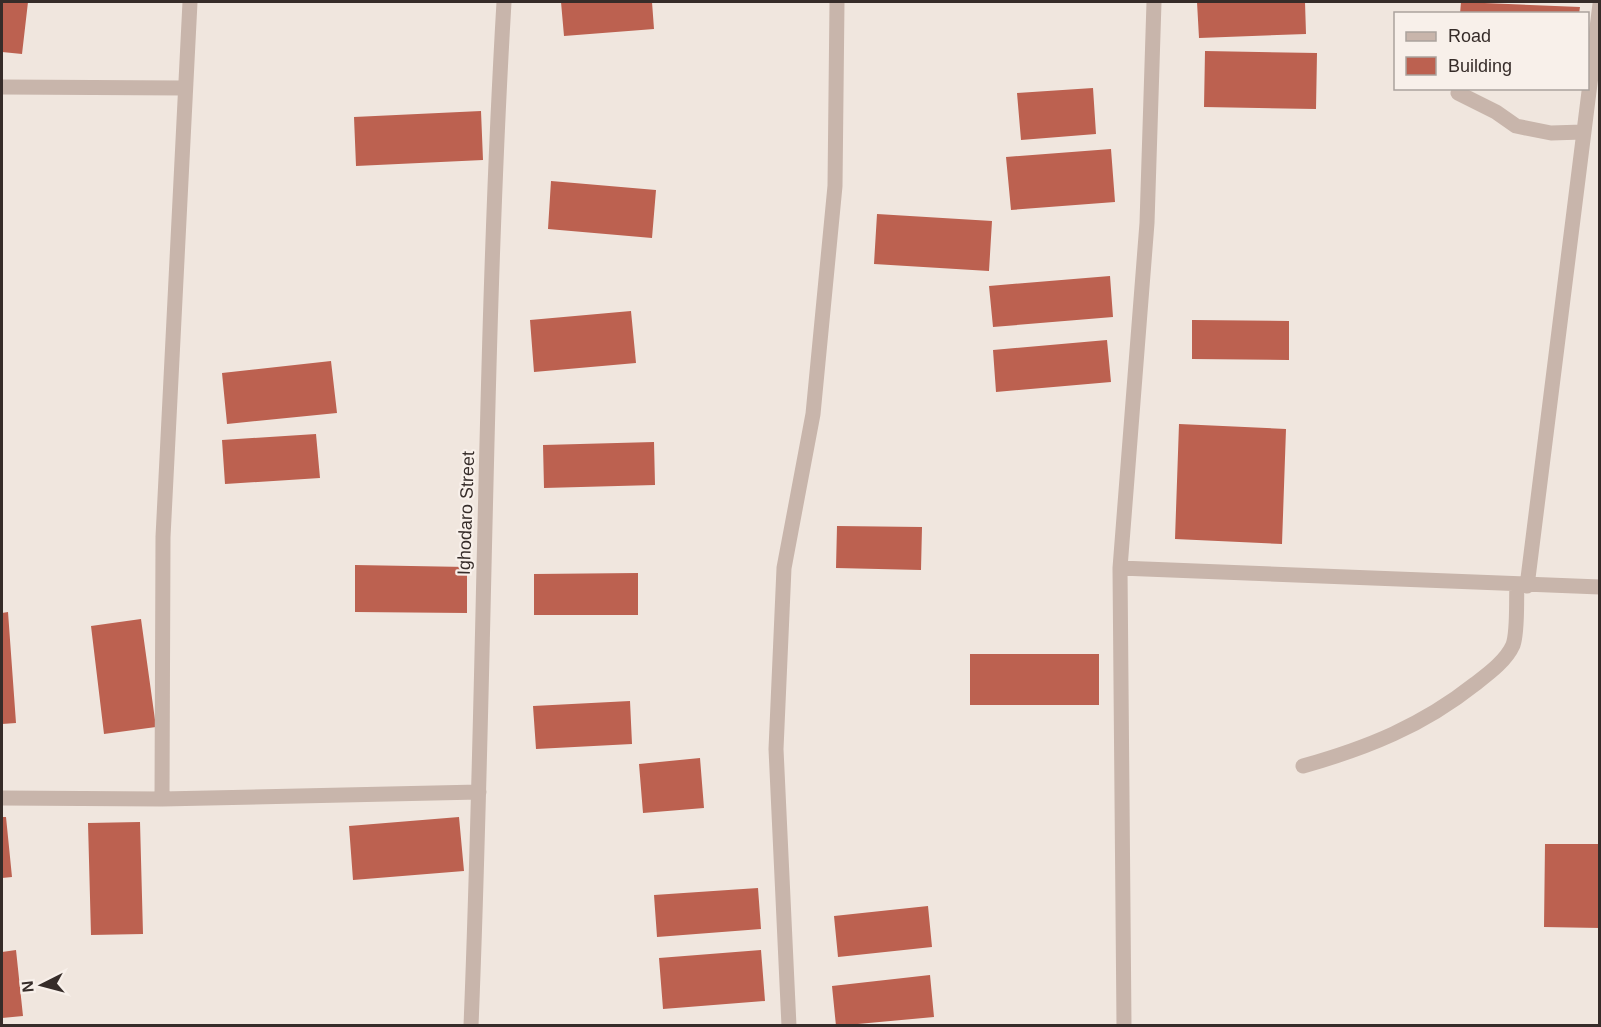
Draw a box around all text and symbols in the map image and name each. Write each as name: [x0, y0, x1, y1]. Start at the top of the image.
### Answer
legend: [1394, 12, 1589, 90]
text: Road: [1448, 26, 1491, 46]
text: Building: [1448, 56, 1512, 76]
street label: Ighodaro Street: [454, 451, 478, 575]
north arrow: [12, 955, 72, 1015]
text: N: [19, 980, 37, 993]

